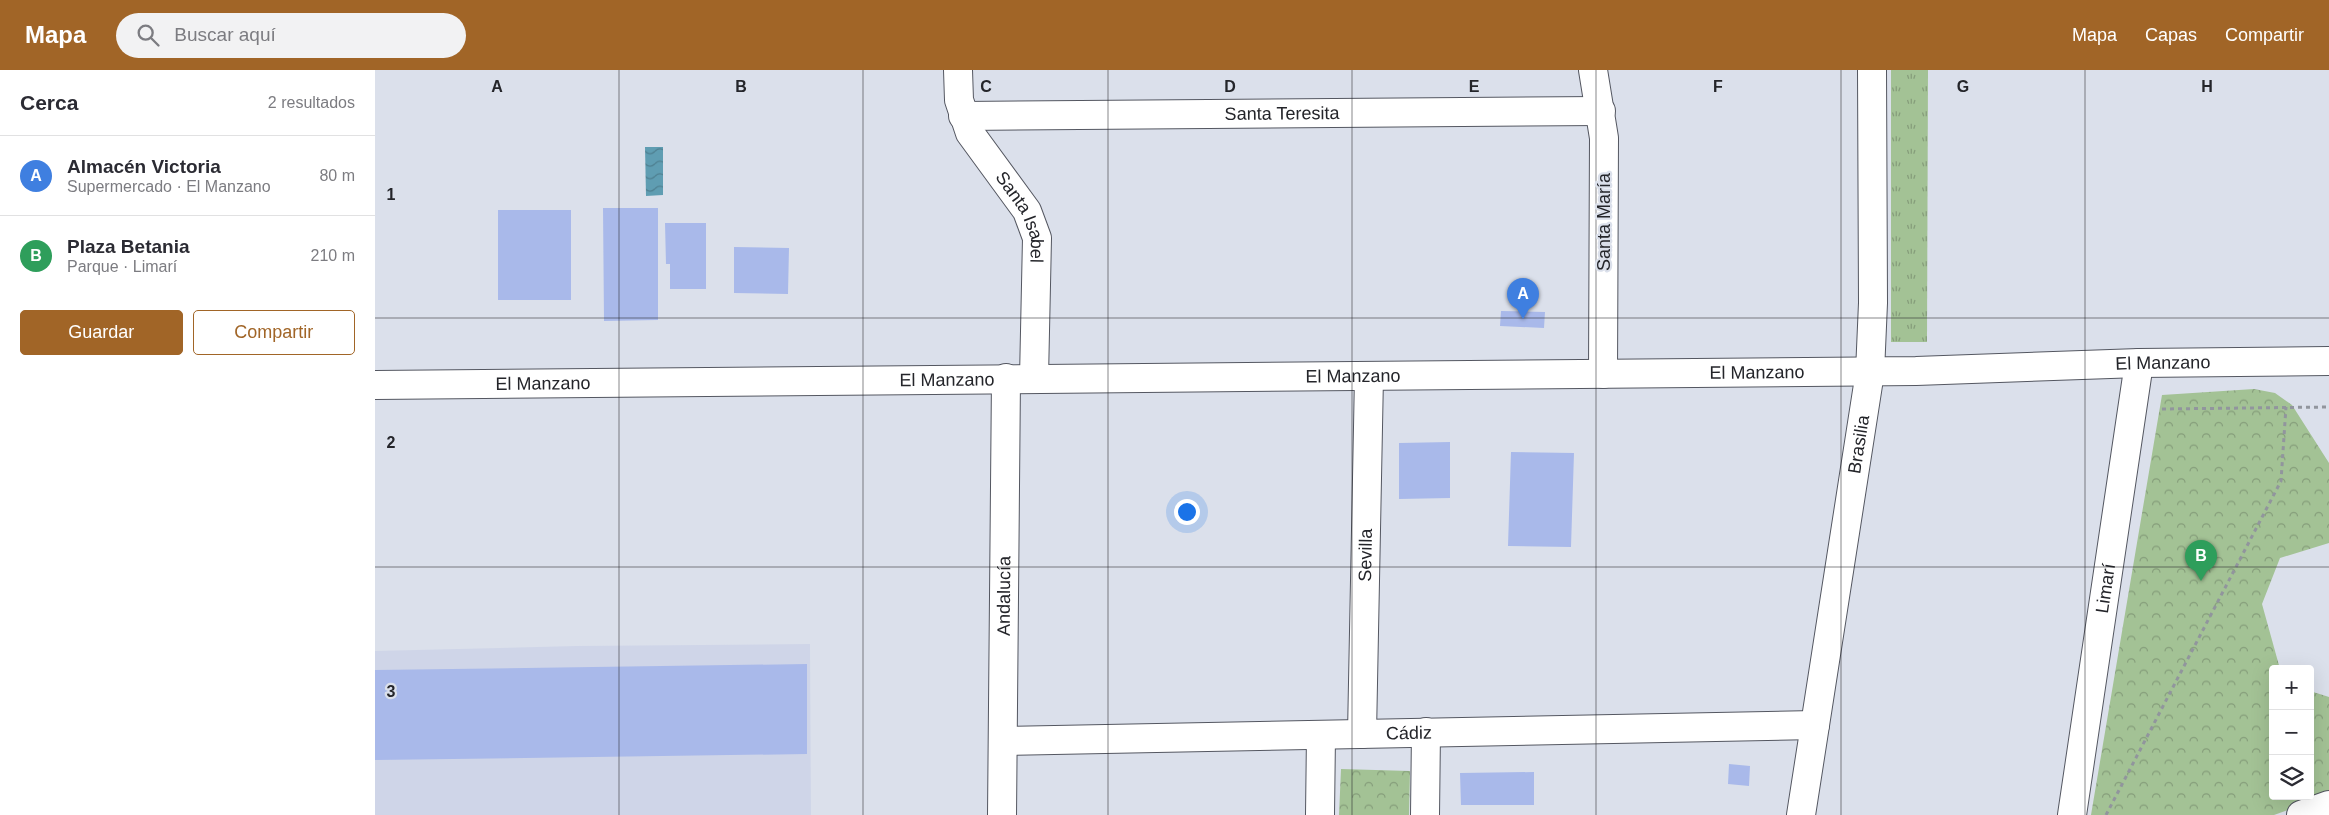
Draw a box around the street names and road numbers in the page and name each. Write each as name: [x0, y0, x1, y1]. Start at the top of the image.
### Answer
street label: Santa Teresita: [1224, 103, 1340, 124]
street label: Santa Isabel: [991, 168, 1047, 263]
street label: Santa María: [1594, 172, 1614, 271]
street label: El Manzano: [2115, 352, 2210, 374]
street label: El Manzano: [1709, 362, 1805, 383]
street label: El Manzano: [1305, 366, 1401, 387]
street label: El Manzano: [899, 369, 995, 390]
street label: El Manzano: [495, 373, 591, 394]
street label: Brasilia: [1844, 413, 1873, 475]
street label: Sevilla: [1355, 527, 1376, 582]
street label: Andalucía: [994, 555, 1014, 636]
street label: Limarí: [2092, 562, 2119, 615]
street label: Cádiz: [1386, 723, 1432, 743]

